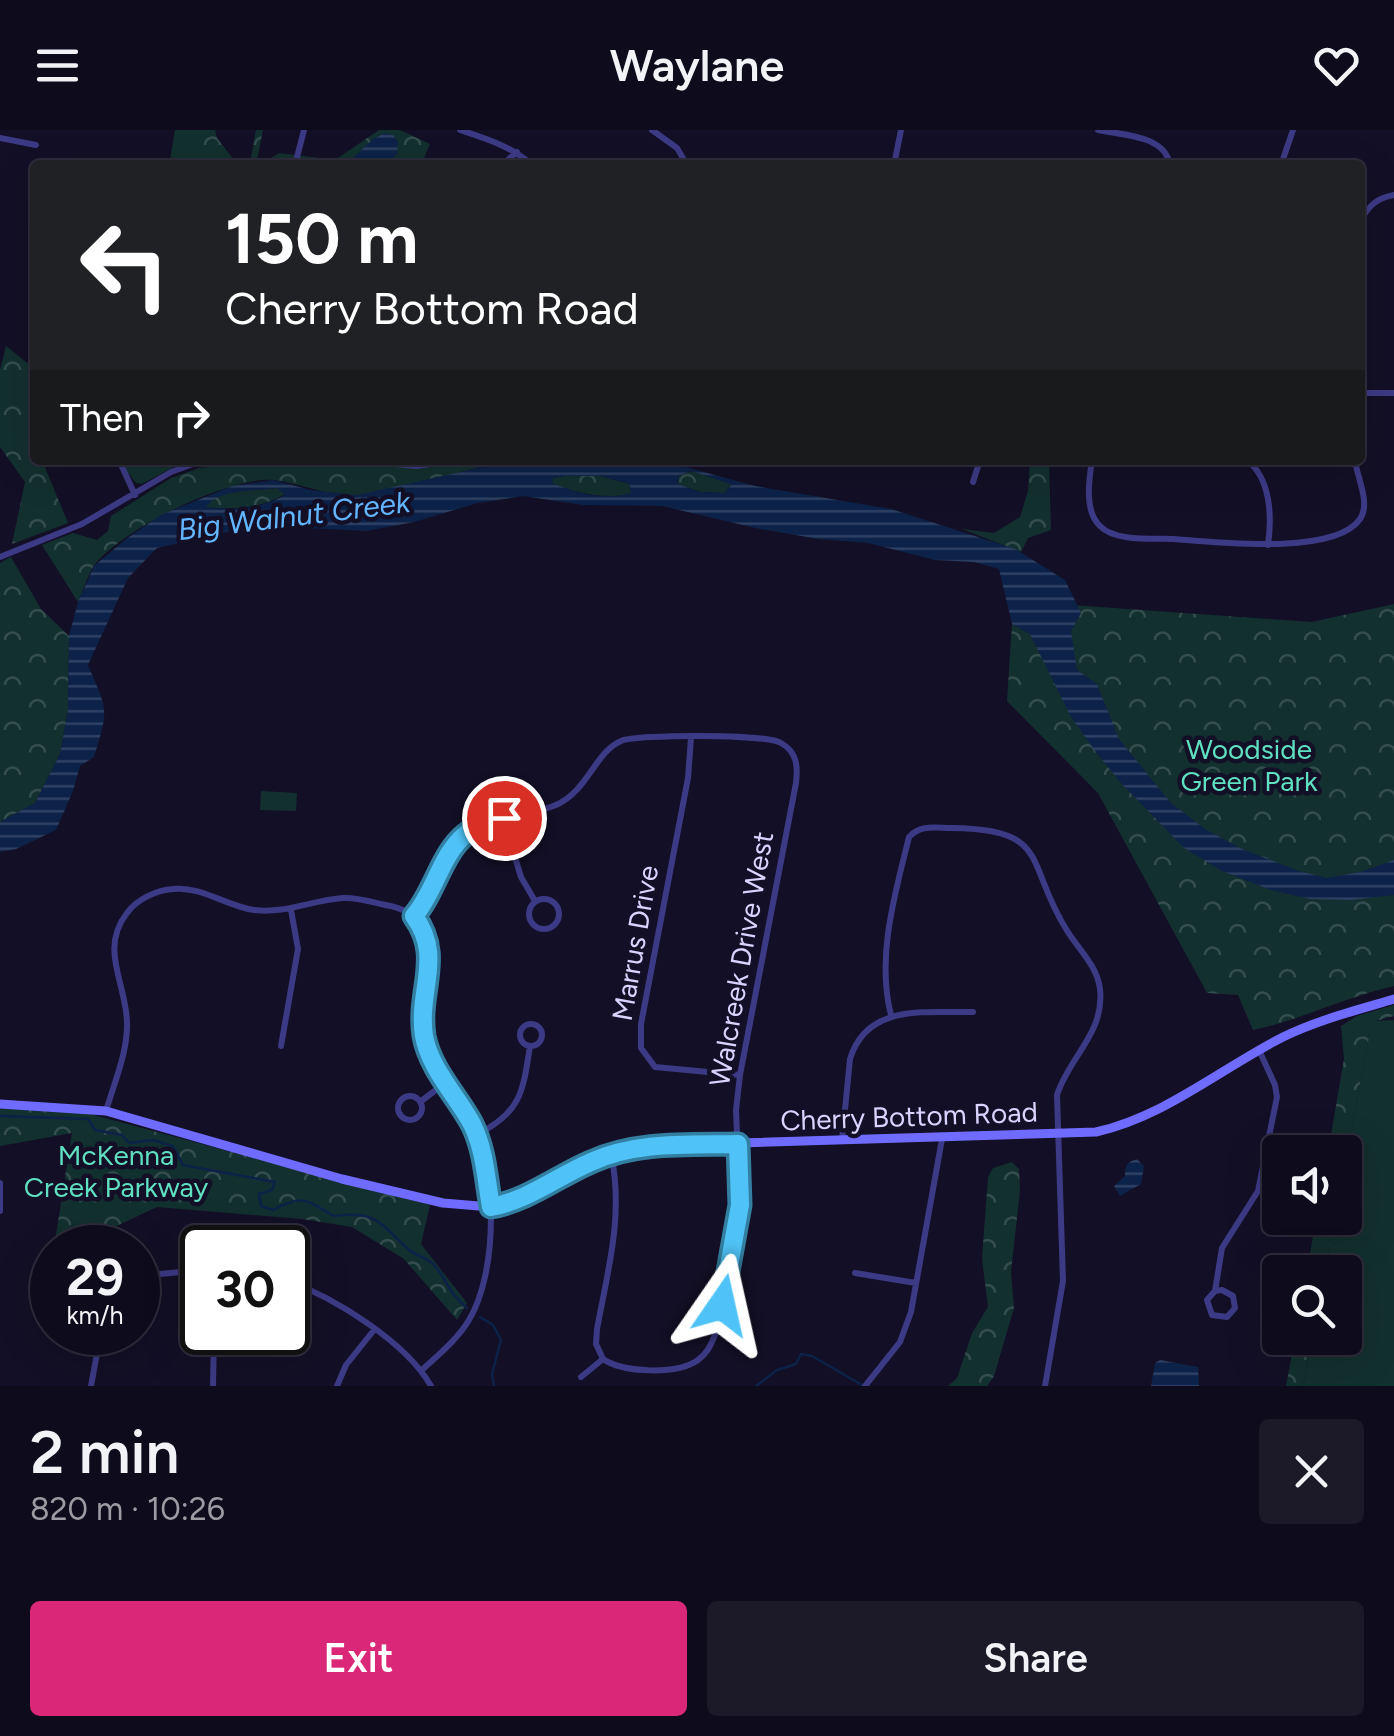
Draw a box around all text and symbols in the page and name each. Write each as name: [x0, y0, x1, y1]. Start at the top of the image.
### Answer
icon: menu: [30, 38, 85, 93]
text: Waylane: [610, 38, 784, 92]
icon: heart: [1309, 38, 1364, 93]
text: 150 m: [225, 196, 418, 281]
icon: left: [60, 200, 190, 330]
text: Cherry Bottom Road: [225, 281, 639, 335]
icon: right: [164, 390, 219, 445]
text: Then: [60, 395, 144, 441]
water label: Big Walnut Creek: [176, 483, 414, 548]
park label: Woodside Green Park: [1180, 732, 1318, 798]
pin: [462, 776, 547, 861]
icon: arrive: [477, 791, 532, 846]
street label: Walcreek Drive West: [702, 829, 780, 1089]
street label: Marrus Drive: [605, 863, 665, 1023]
street label: Cherry Bottom Road: [780, 1095, 1038, 1137]
map controls: [1262, 1135, 1362, 1355]
button: sound: [1262, 1135, 1362, 1235]
park label: McKenna Creek Parkway: [24, 1138, 208, 1204]
speed limit sign: 30: [180, 1225, 310, 1355]
text: 29: [66, 1247, 124, 1308]
position arrow: [670, 1253, 774, 1357]
button: search: [1262, 1255, 1362, 1355]
text: km/h: [66, 1300, 124, 1330]
text: 2 min: [30, 1416, 179, 1488]
button: close: [1259, 1419, 1364, 1524]
text: 820 m · 10:26: [30, 1490, 225, 1528]
button: Exit: [30, 1601, 687, 1716]
button: Share: [707, 1601, 1364, 1716]

